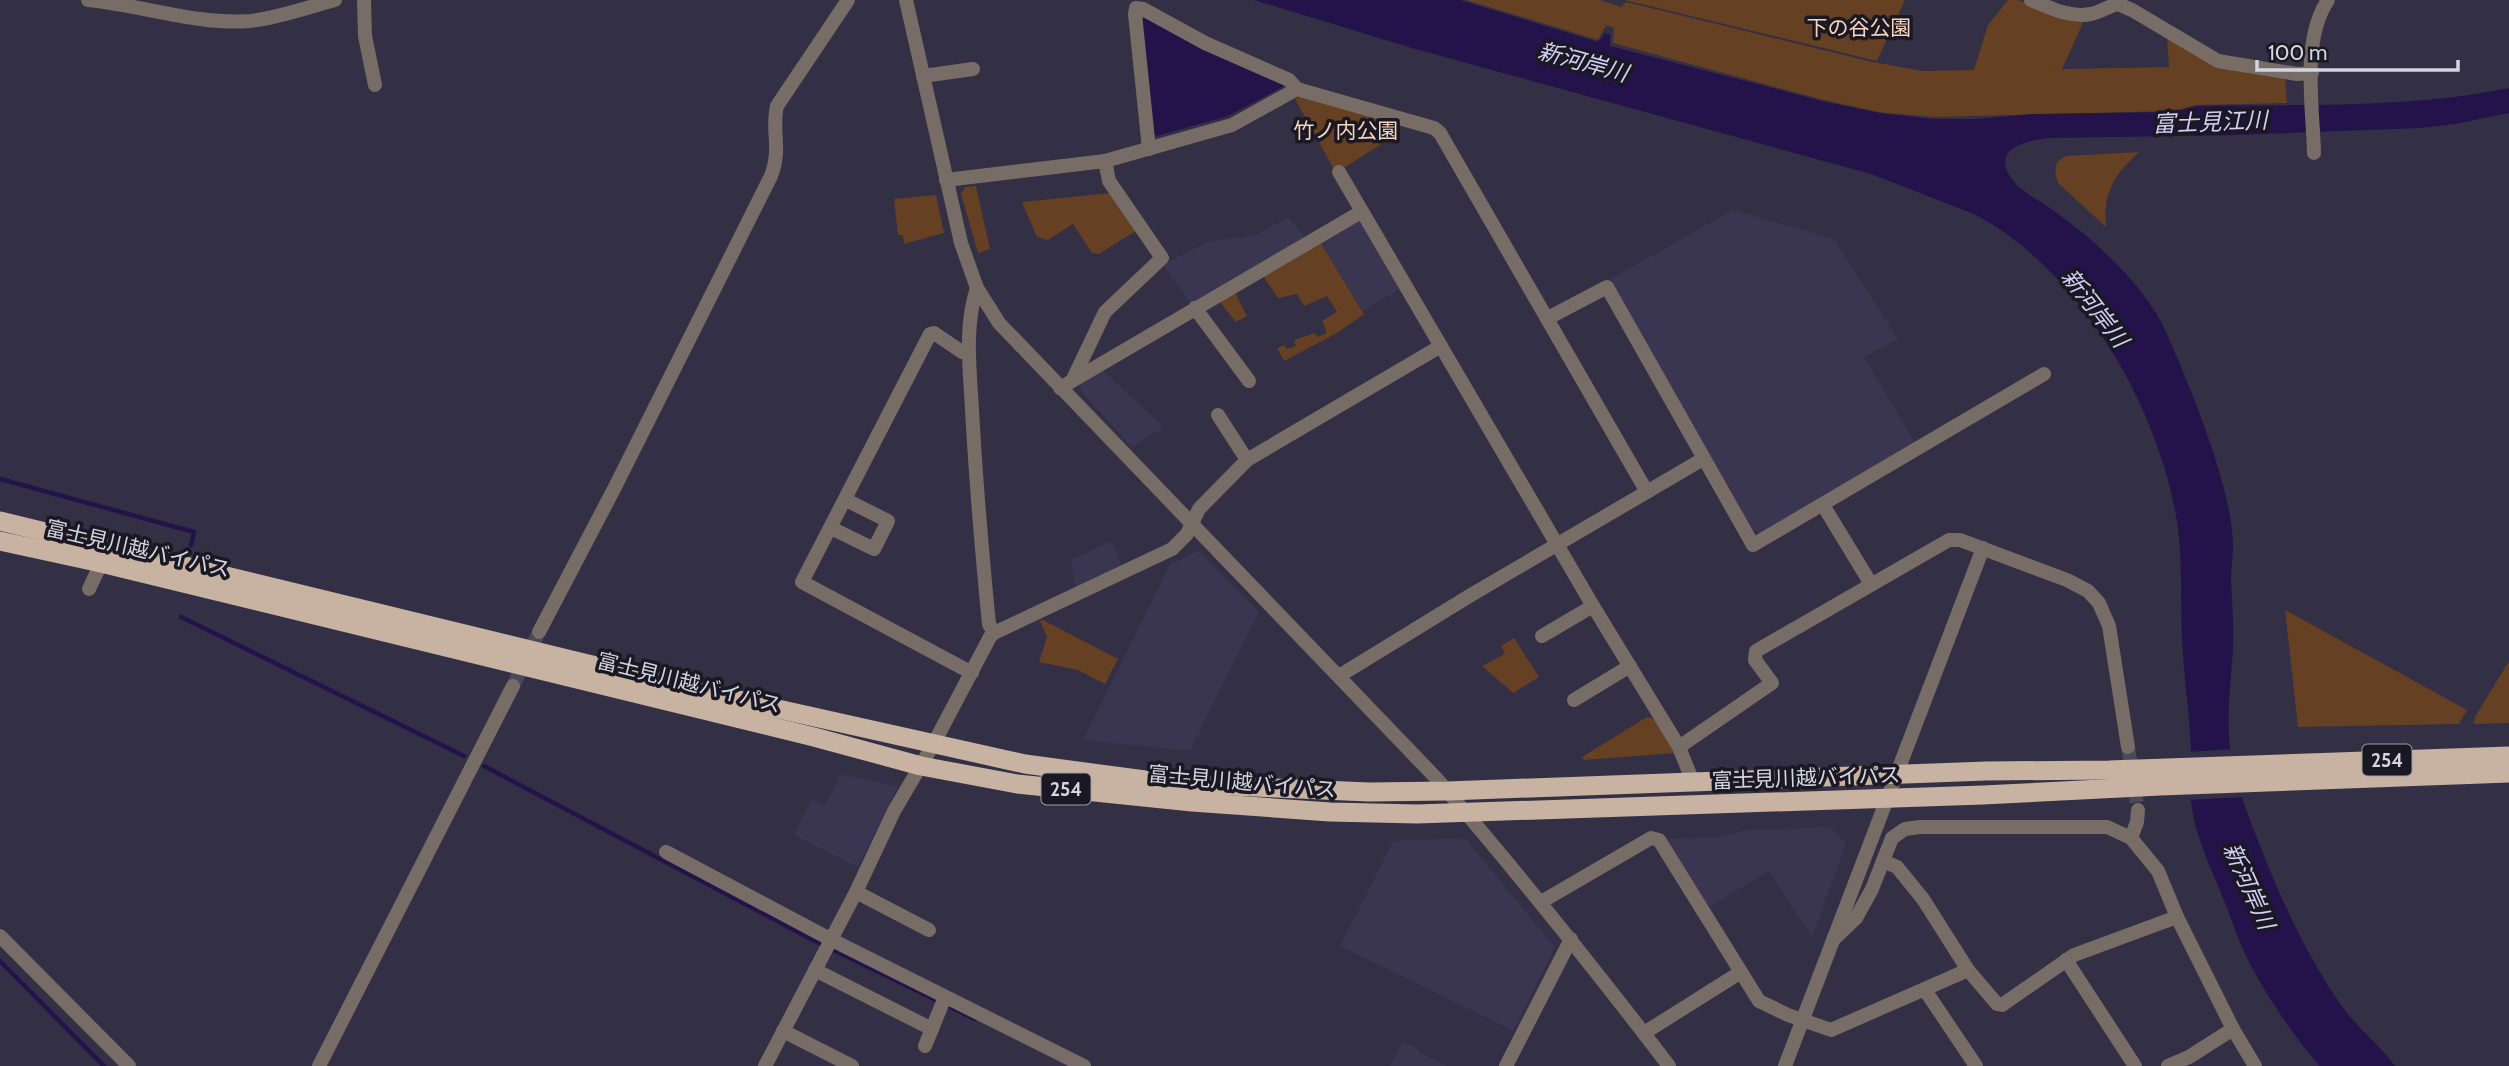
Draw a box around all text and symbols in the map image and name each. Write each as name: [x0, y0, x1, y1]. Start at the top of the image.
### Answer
park label: 下の谷公園: [1807, 15, 1912, 40]
scale bar: [2257, 28, 2458, 72]
water label: 新河岸川: [1535, 37, 1634, 88]
text: 100 m: [2268, 40, 2327, 65]
water label: 富士見江川: [2152, 106, 2271, 138]
park label: 竹ノ内公園: [1294, 118, 1399, 143]
water label: 新河岸川: [2056, 263, 2136, 355]
street label: 富士見川越バイパス: [43, 515, 233, 582]
street label: 富士見川越バイパス: [595, 648, 784, 717]
road number: 254: [2362, 744, 2412, 776]
street label: 富士見川越バイパス: [1147, 761, 1337, 802]
street label: 富士見川越バイパス: [1711, 762, 1901, 793]
road number: 254: [1042, 774, 1090, 804]
water label: 新河岸川: [2218, 838, 2282, 936]

